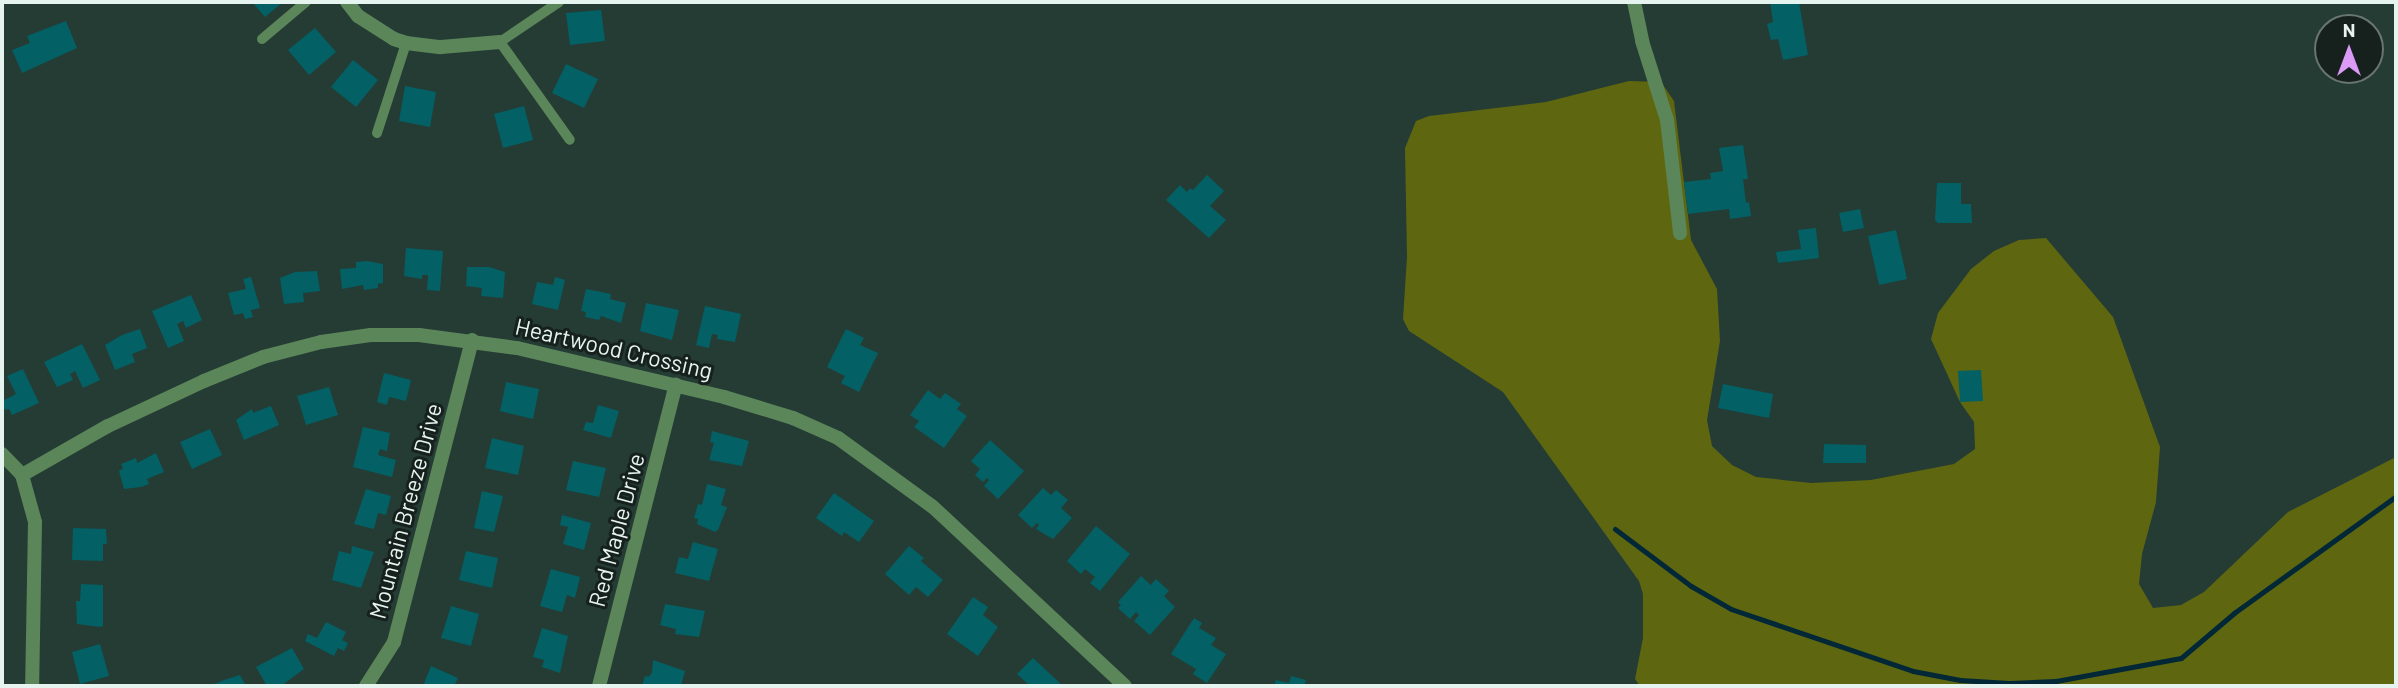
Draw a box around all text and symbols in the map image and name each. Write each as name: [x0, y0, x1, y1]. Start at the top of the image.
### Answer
north arrow: [2314, 14, 2384, 84]
text: N: [2343, 18, 2355, 41]
street label: Heartwood Crossing: [513, 312, 715, 384]
street label: Mountain Breeze Drive: [363, 400, 447, 622]
street label: Red Maple Drive: [582, 450, 650, 610]

